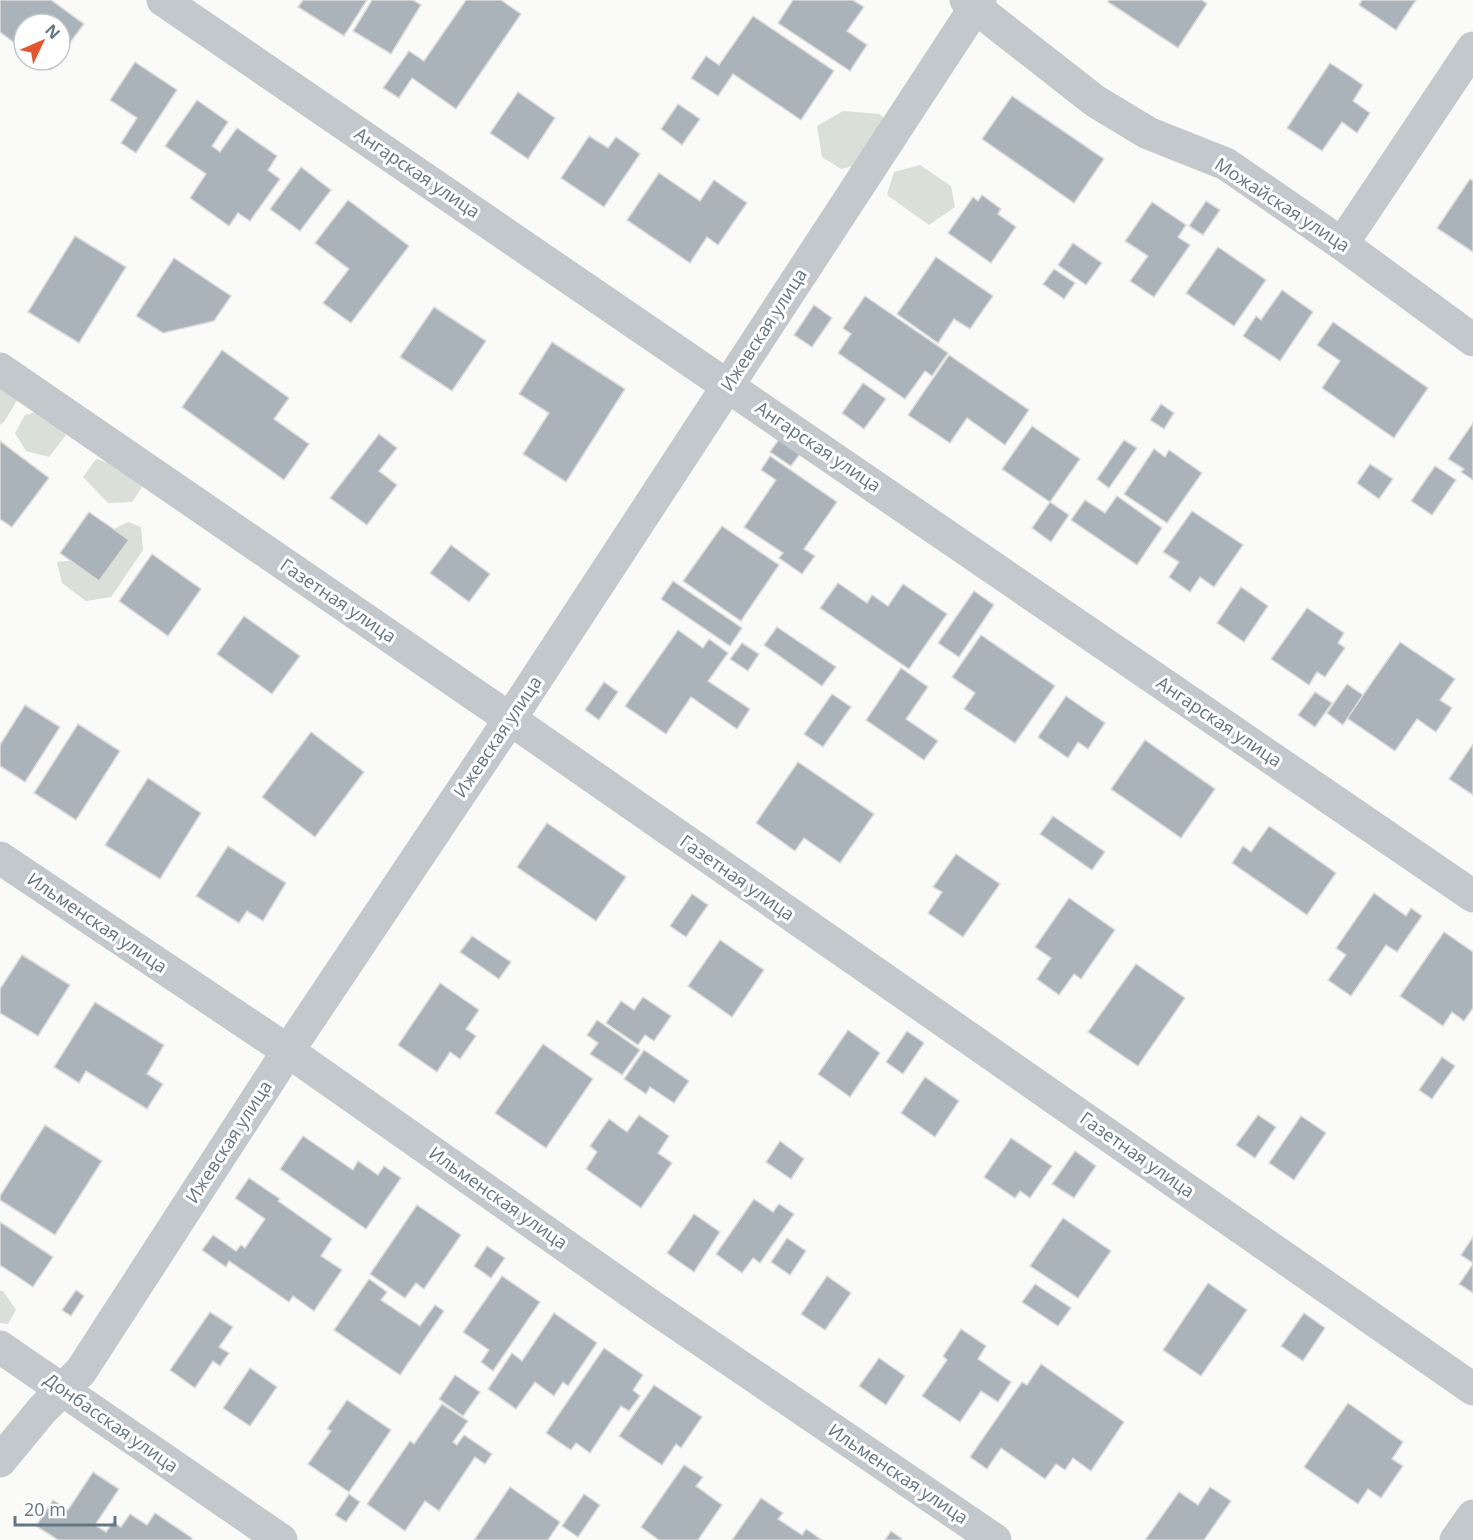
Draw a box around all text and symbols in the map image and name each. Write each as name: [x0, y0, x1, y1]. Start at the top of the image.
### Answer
north arrow: [12, 12, 72, 72]
text: N: [40, 19, 65, 44]
street label: Ангарская улица: [350, 121, 485, 223]
street label: Можайская улица: [1210, 152, 1355, 257]
street label: Ижевская улица: [714, 263, 812, 396]
street label: Ангарская улица: [751, 395, 886, 497]
street label: Газетная улица: [276, 553, 401, 648]
street label: Ангарская улица: [1152, 670, 1287, 772]
street label: Ижевская улица: [448, 671, 547, 802]
street label: Газетная улица: [676, 829, 800, 926]
street label: Ильменская улица: [23, 866, 172, 978]
street label: Ижевская улица: [179, 1075, 277, 1208]
street label: Газетная улица: [1076, 1106, 1200, 1203]
street label: Ильменская улица: [425, 1140, 573, 1254]
street label: Донбасская улица: [40, 1367, 183, 1477]
street label: Ильменская улица: [824, 1417, 973, 1529]
scale bar: [15, 1489, 116, 1527]
text: 20 m: [24, 1497, 66, 1521]

